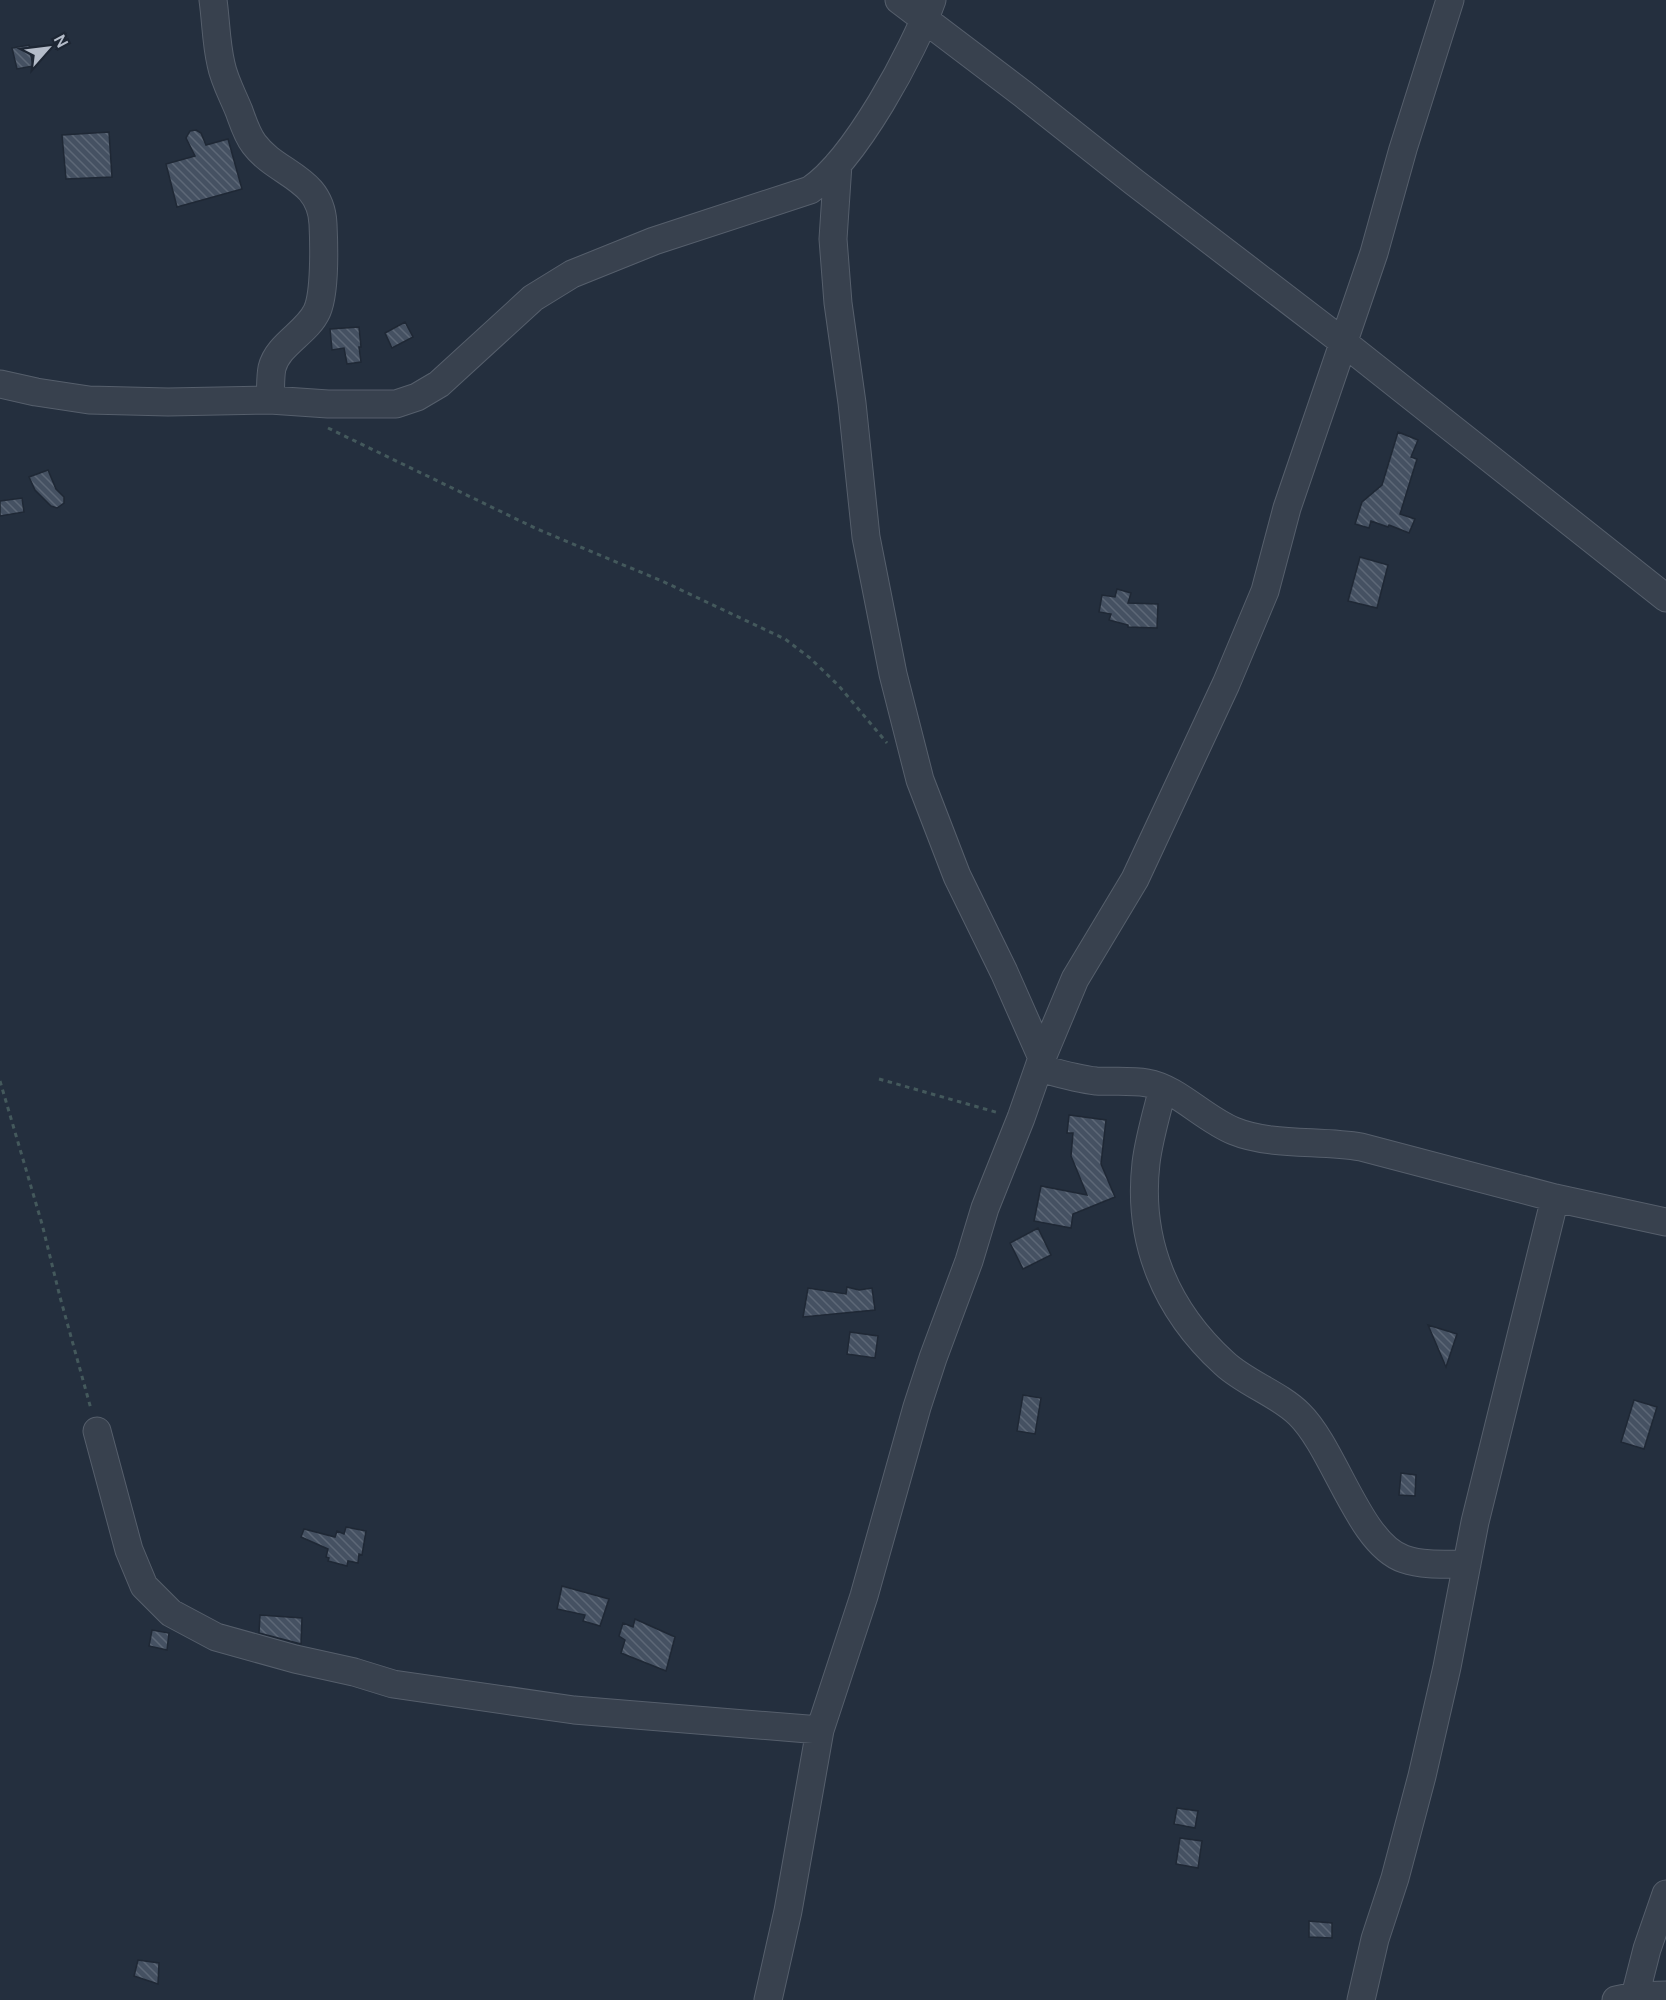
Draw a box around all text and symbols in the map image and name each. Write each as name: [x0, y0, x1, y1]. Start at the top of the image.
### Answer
north arrow: [18, 18, 78, 78]
text: N: [49, 31, 74, 51]

